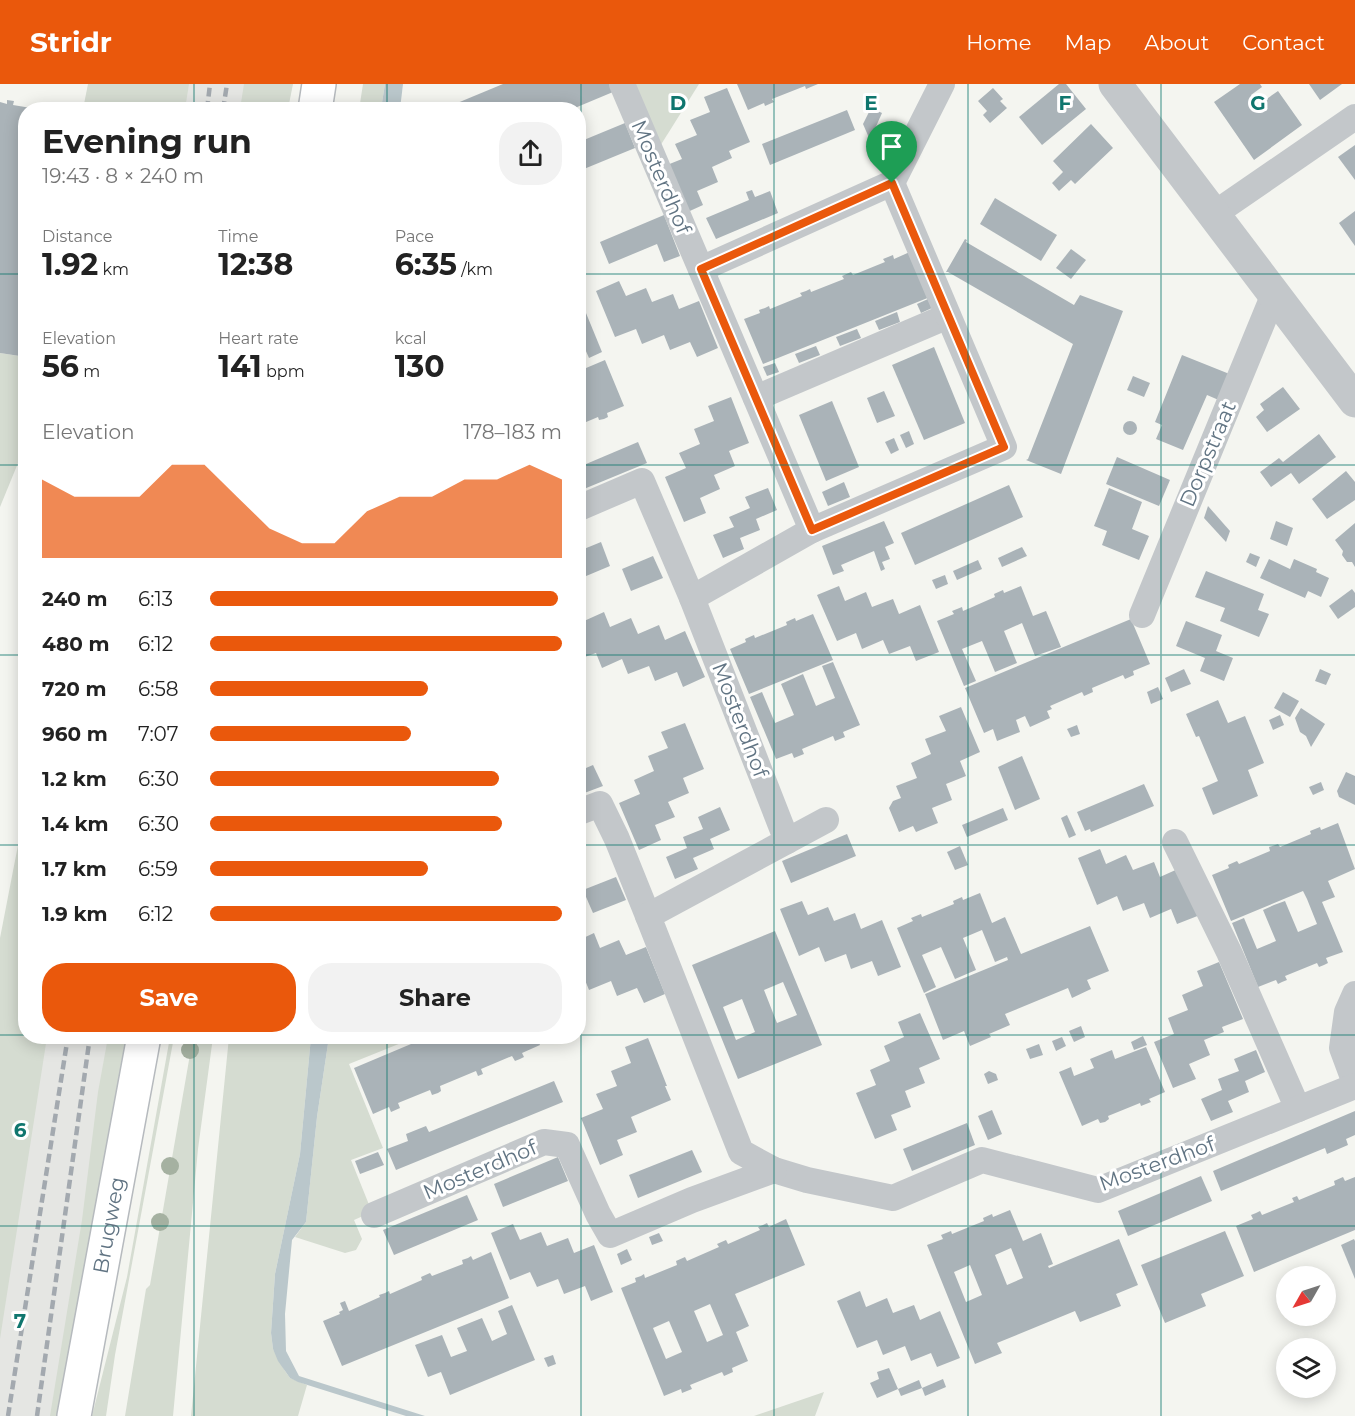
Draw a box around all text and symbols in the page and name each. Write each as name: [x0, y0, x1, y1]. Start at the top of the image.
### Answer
text: Stridr: [30, 25, 112, 59]
text: Home: [966, 30, 1031, 55]
text: Map: [1064, 30, 1111, 55]
text: About: [1144, 30, 1209, 55]
text: Contact: [1242, 30, 1325, 55]
text: D: [670, 91, 686, 115]
text: E: [864, 91, 878, 115]
text: F: [1059, 91, 1072, 115]
text: G: [1250, 91, 1266, 115]
street label: Mosterdhof: [626, 116, 697, 238]
text: Evening run: [42, 121, 252, 161]
pin: [866, 121, 917, 183]
button: share: [499, 122, 562, 185]
icon: arrive: [875, 130, 908, 163]
text: 19:43 · 8 × 240 m: [42, 164, 204, 188]
text: Distance: [42, 227, 112, 246]
text: Time: [218, 227, 258, 246]
text: Pace: [395, 227, 434, 246]
text: 1.92: [42, 246, 98, 283]
text: 12:38: [218, 246, 293, 283]
text: 6:35: [395, 246, 457, 283]
text: km: [98, 260, 129, 279]
text: /km: [457, 260, 493, 279]
text: Elevation: [42, 329, 116, 348]
text: Heart rate: [218, 329, 299, 348]
text: kcal: [395, 329, 427, 348]
text: 56: [42, 348, 79, 385]
text: 141: [218, 348, 262, 385]
text: 130: [395, 348, 445, 385]
text: m: [79, 362, 100, 381]
text: bpm: [262, 362, 305, 381]
street label: Dorpstraat: [1174, 397, 1241, 511]
text: Elevation: [42, 420, 134, 444]
text: 178–183 m: [463, 420, 562, 444]
text: 240 m: [42, 587, 108, 611]
text: 6:13: [138, 587, 173, 611]
text: 480 m: [42, 632, 109, 656]
text: 6:12: [138, 632, 173, 656]
street label: Mosterdhof: [707, 659, 774, 782]
text: 720 m: [42, 677, 106, 701]
text: 6:58: [138, 677, 179, 701]
text: 960 m: [42, 722, 108, 746]
text: 7:07: [138, 722, 179, 746]
text: 1.2 km: [42, 767, 107, 791]
text: 6:30: [138, 767, 179, 791]
text: 1.4 km: [42, 812, 109, 836]
text: 6:30: [138, 812, 179, 836]
text: 1.7 km: [42, 857, 107, 881]
text: 6:59: [138, 857, 178, 881]
text: 1.9 km: [42, 902, 108, 926]
text: 6:12: [138, 902, 173, 926]
button: Save: [42, 963, 296, 1032]
button: Share: [308, 963, 562, 1032]
text: 6: [14, 1118, 27, 1142]
street label: Mosterdhof: [1096, 1131, 1219, 1196]
street label: Mosterdhof: [419, 1134, 541, 1205]
street label: Brugweg: [87, 1175, 130, 1276]
north arrow: [1276, 1266, 1336, 1326]
map controls: [1276, 1266, 1336, 1398]
text: 7: [14, 1309, 26, 1333]
button: layers: [1276, 1338, 1336, 1398]

